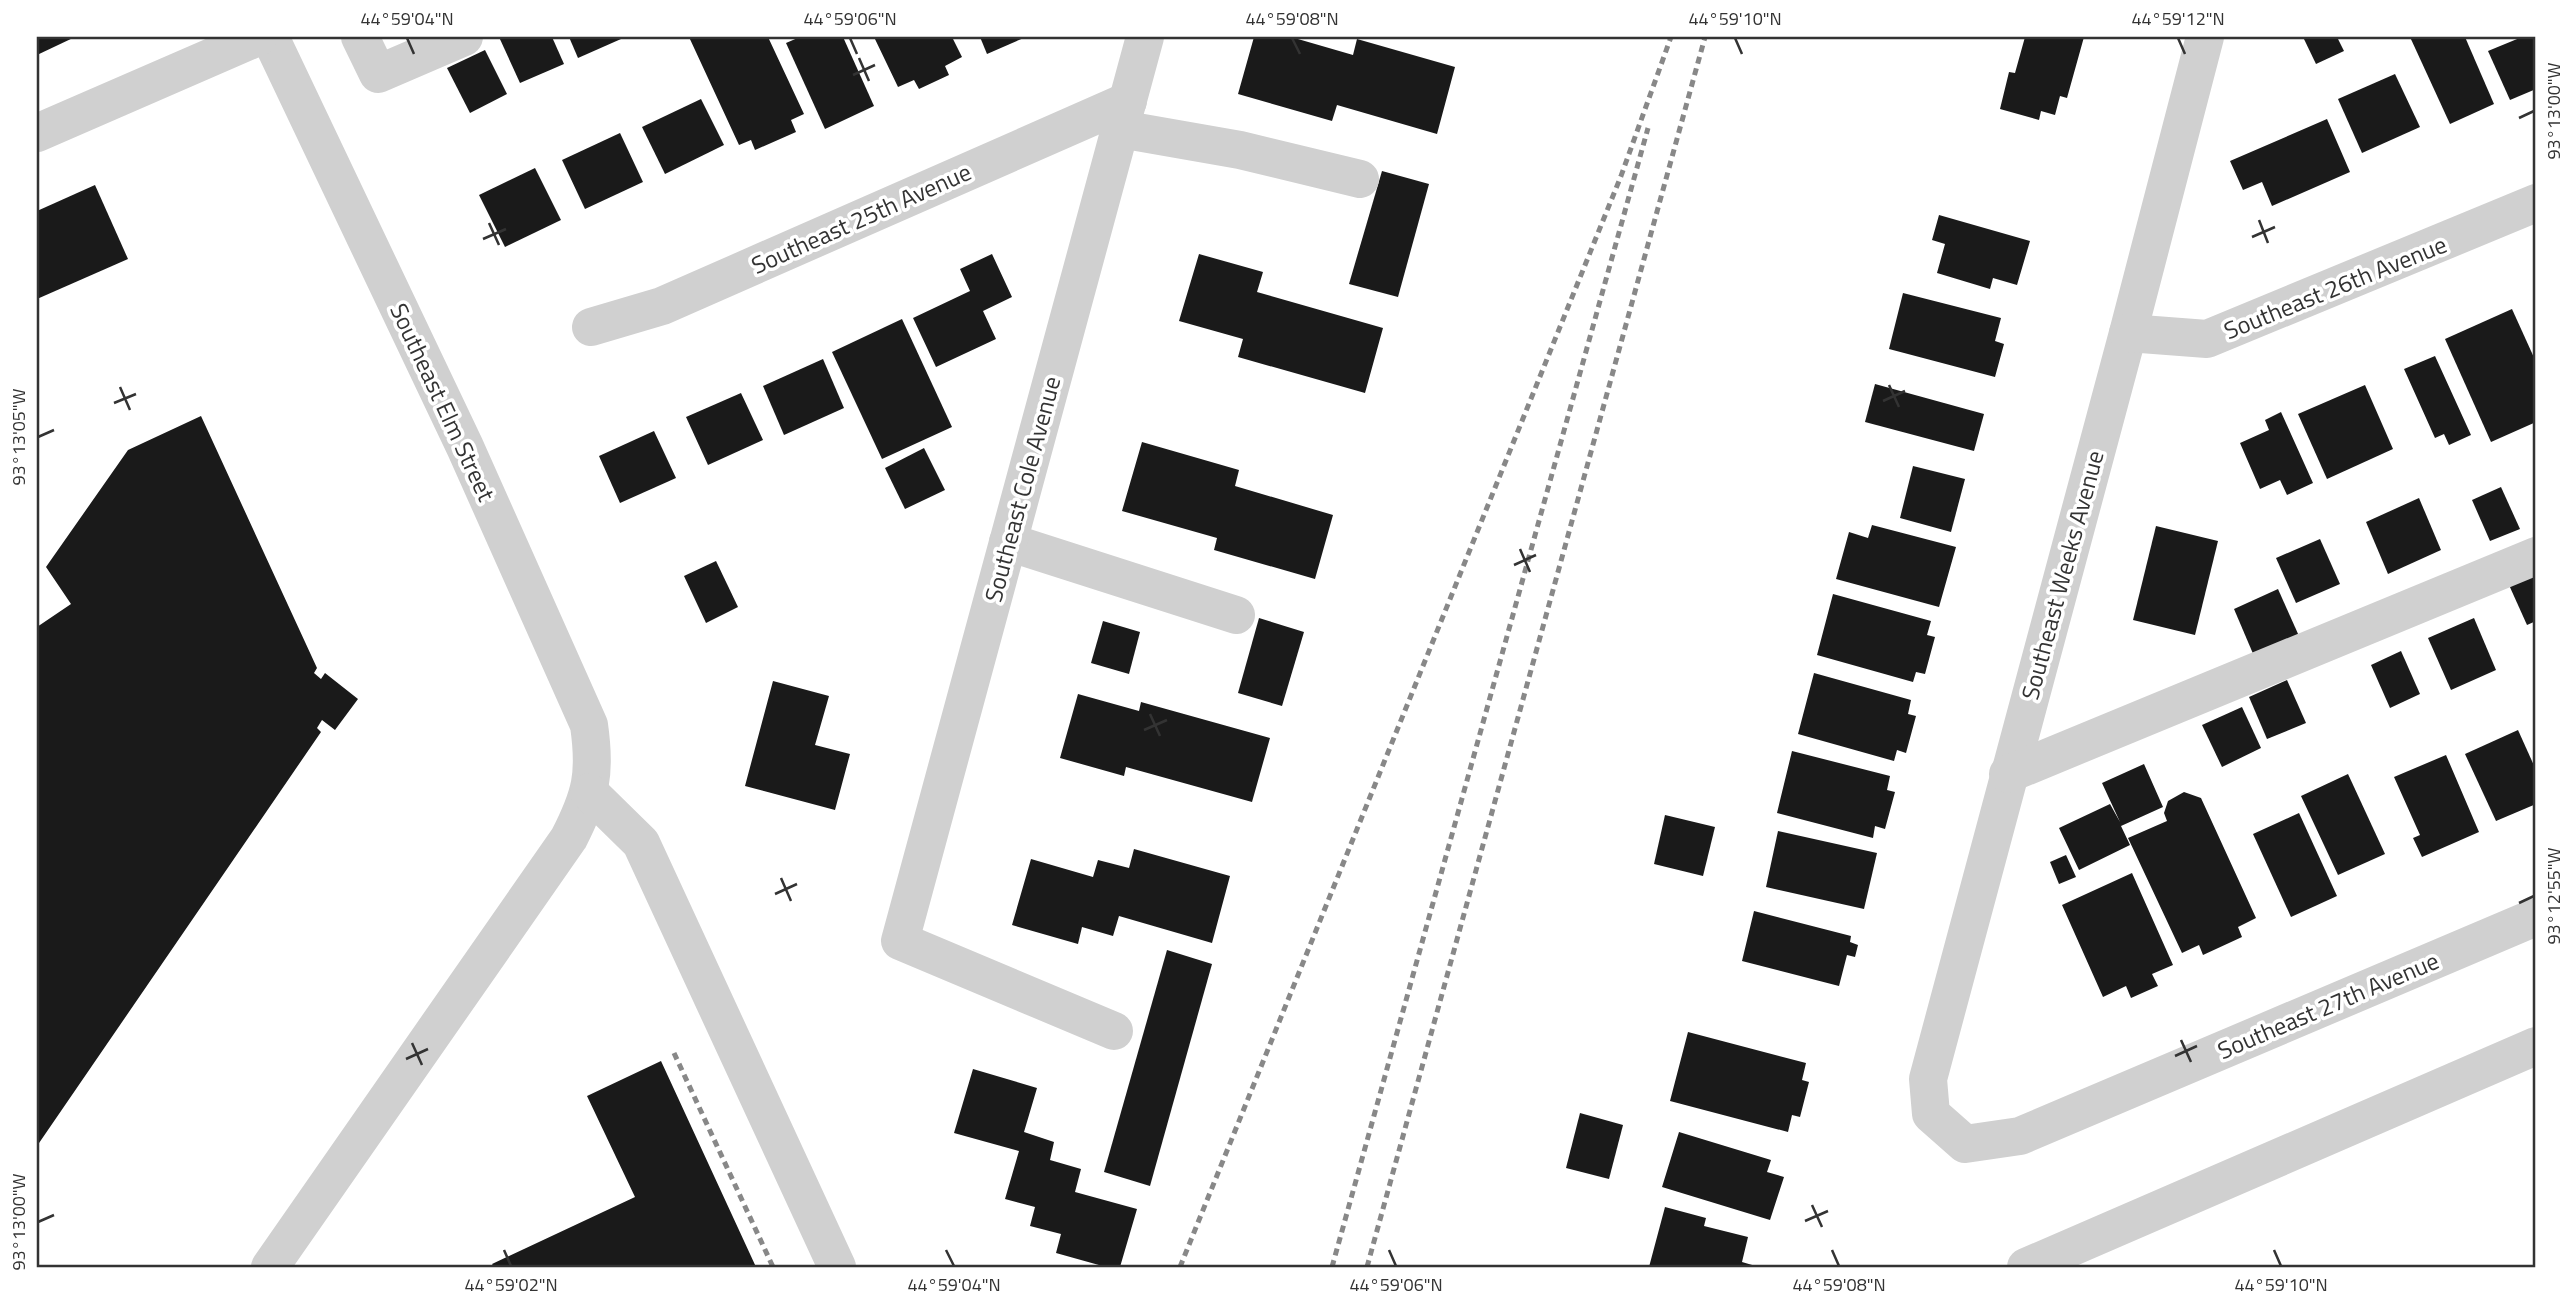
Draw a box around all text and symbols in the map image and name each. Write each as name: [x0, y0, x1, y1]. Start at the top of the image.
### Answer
text: 44°59'04"N: [360, 5, 454, 32]
text: 44°59'06"N: [803, 5, 897, 32]
text: 44°59'08"N: [1245, 5, 1339, 32]
text: 44°59'10"N: [1688, 5, 1782, 32]
text: 44°59'12"N: [2131, 5, 2225, 32]
text: 93°13'00"W: [2540, 62, 2567, 159]
street label: Southeast 25th Avenue: [745, 153, 977, 283]
street label: Southeast 26th Avenue: [2218, 226, 2452, 348]
street label: Southeast Elm Street: [381, 297, 505, 507]
street label: Southeast Cole Avenue: [975, 372, 1069, 606]
text: 93°13'05"W: [5, 388, 32, 485]
street label: Southeast Weeks Avenue: [2011, 446, 2113, 704]
text: 93°12'55"W: [2540, 847, 2567, 944]
street label: Southeast 27th Avenue: [2212, 942, 2444, 1068]
text: 93°13'00"W: [5, 1173, 32, 1270]
text: 44°59'02"N: [464, 1271, 558, 1298]
text: 44°59'04"N: [907, 1271, 1001, 1298]
text: 44°59'06"N: [1349, 1271, 1443, 1298]
text: 44°59'08"N: [1792, 1271, 1886, 1298]
text: 44°59'10"N: [2234, 1271, 2328, 1298]

